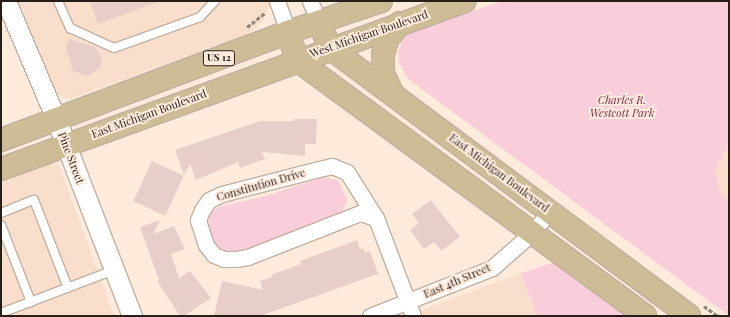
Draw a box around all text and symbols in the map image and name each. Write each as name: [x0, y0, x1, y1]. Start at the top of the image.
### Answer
street label: West Michigan Boulevard: [308, 8, 430, 60]
road number: US 12: [202, 50, 236, 66]
street label: East Michigan Boulevard: [90, 87, 208, 141]
park label: Charles R. Westcott Park: [590, 94, 654, 120]
street label: Pine Street: [55, 130, 87, 186]
street label: East Michigan Boulevard: [446, 131, 552, 215]
street label: Constitution Drive: [215, 166, 307, 204]
street label: East 4th Street: [421, 261, 493, 301]

